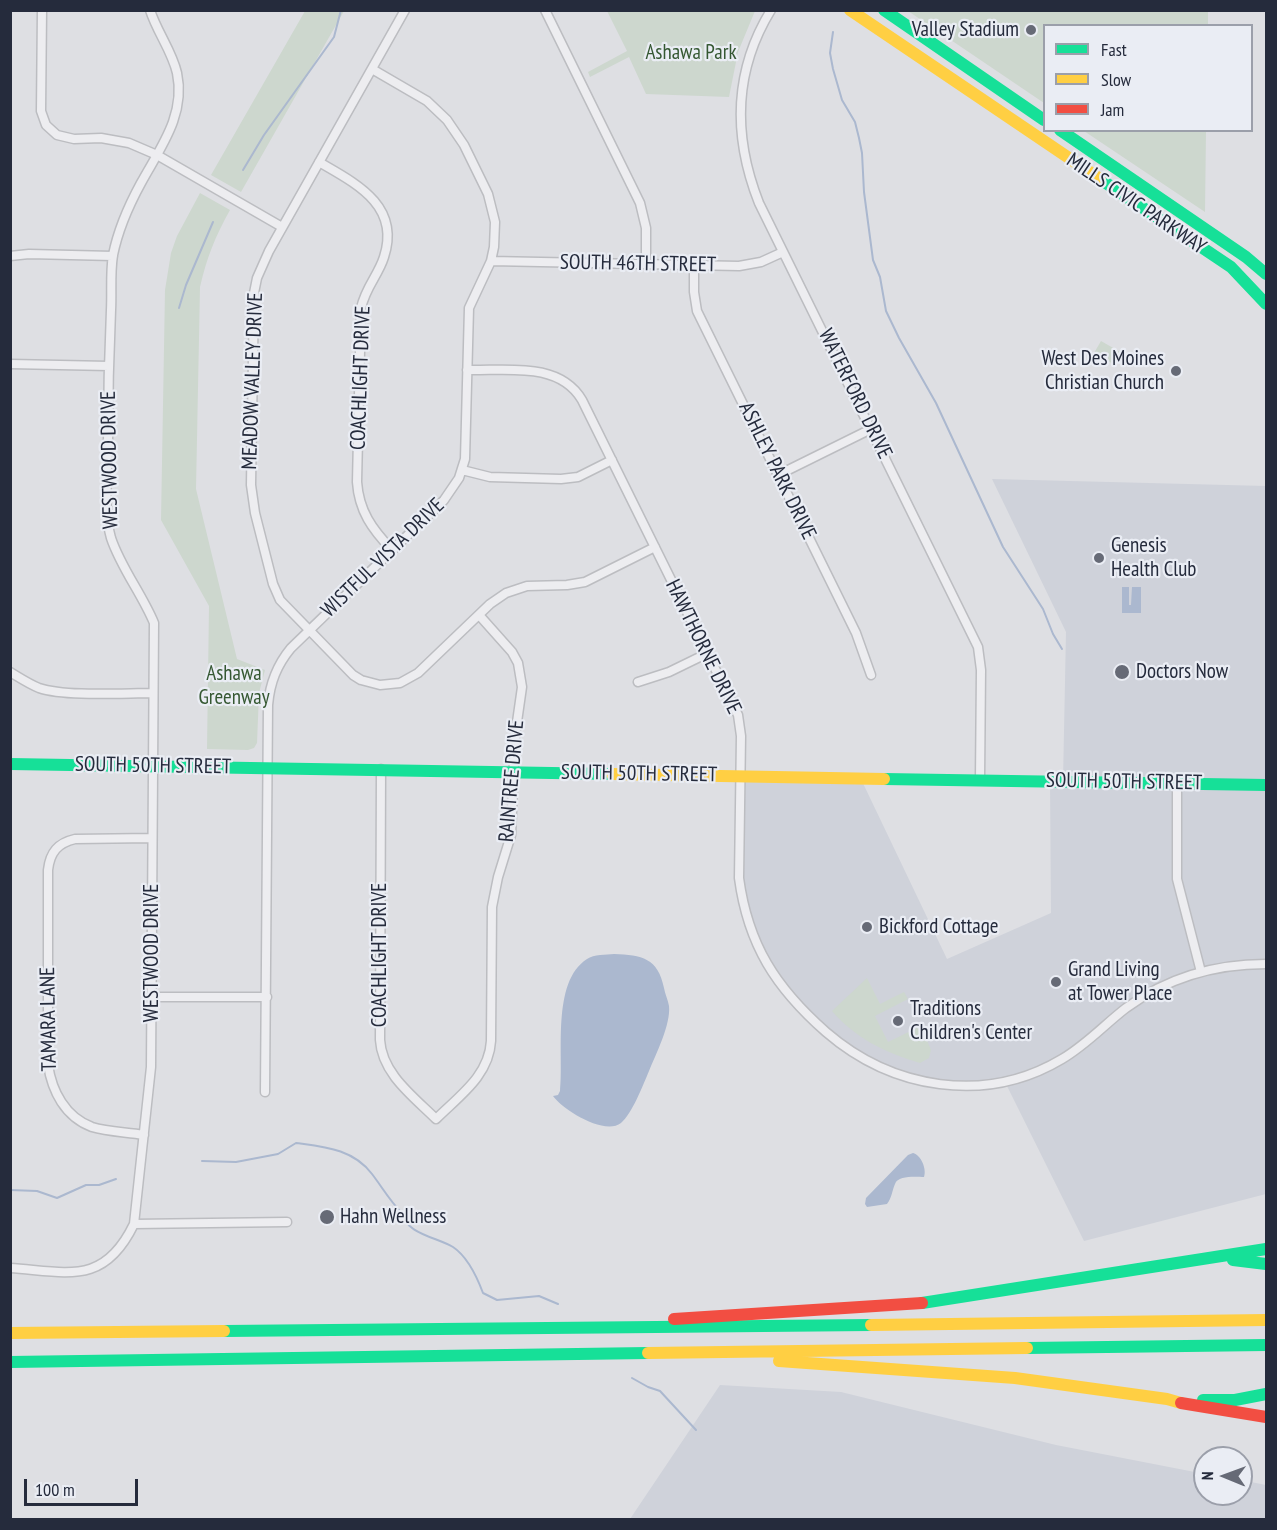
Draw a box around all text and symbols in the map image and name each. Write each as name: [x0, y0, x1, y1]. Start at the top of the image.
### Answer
place label: Valley Stadium: [912, 17, 1019, 43]
marker: Valley Stadium: [1024, 23, 1038, 37]
legend: [1043, 24, 1253, 132]
text: Fast: [1101, 38, 1127, 61]
park label: Ashawa Park: [645, 40, 737, 66]
text: Slow: [1101, 68, 1131, 91]
text: Jam: [1101, 98, 1124, 121]
street label: MILLS CIVIC PARKWAY: [1061, 148, 1211, 260]
street label: SOUTH 46TH STREET: [560, 250, 716, 278]
street label: MEADOW VALLEY DRIVE: [237, 292, 269, 470]
street label: COACHLIGHT DRIVE: [346, 305, 376, 451]
street label: WATERFORD DRIVE: [813, 325, 897, 463]
place label: West Des Moines Christian Church: [1041, 346, 1164, 396]
marker: West Des Moines Christian Church: [1169, 364, 1183, 378]
street label: WESTWOOD DRIVE: [96, 391, 124, 529]
street label: ASHLEY PARK DRIVE: [733, 398, 821, 544]
street label: WISTFUL VISTA DRIVE: [316, 493, 450, 623]
place label: Genesis Health Club: [1111, 533, 1196, 583]
marker: Genesis Health Club: [1092, 551, 1106, 565]
street label: HAWTHORNE DRIVE: [660, 576, 746, 718]
place label: Doctors Now: [1136, 659, 1228, 685]
park label: Ashawa Greenway: [198, 661, 270, 711]
marker: Doctors Now: [1113, 663, 1131, 681]
street label: RAINTREE DRIVE: [494, 719, 530, 843]
street label: SOUTH 50TH STREET: [75, 752, 231, 780]
street label: SOUTH 50TH STREET: [561, 760, 717, 788]
street label: SOUTH 50TH STREET: [1046, 768, 1202, 796]
street label: COACHLIGHT DRIVE: [367, 883, 393, 1027]
street label: WESTWOOD DRIVE: [139, 884, 165, 1022]
place label: Bickford Cottage: [879, 914, 998, 940]
marker: Bickford Cottage: [860, 920, 874, 934]
place label: Grand Living at Tower Place: [1068, 957, 1172, 1007]
street label: TAMARA LANE: [35, 967, 63, 1071]
marker: Grand Living at Tower Place: [1049, 975, 1063, 989]
place label: Traditions Children's Center: [910, 996, 1032, 1046]
marker: Traditions Children's Center: [891, 1014, 905, 1028]
place label: Hahn Wellness: [340, 1204, 446, 1230]
marker: Hahn Wellness: [318, 1208, 336, 1226]
north arrow: [1193, 1446, 1253, 1506]
scale bar: [27, 1467, 141, 1505]
text: N: [1197, 1471, 1217, 1480]
text: 100 m: [35, 1478, 75, 1501]

